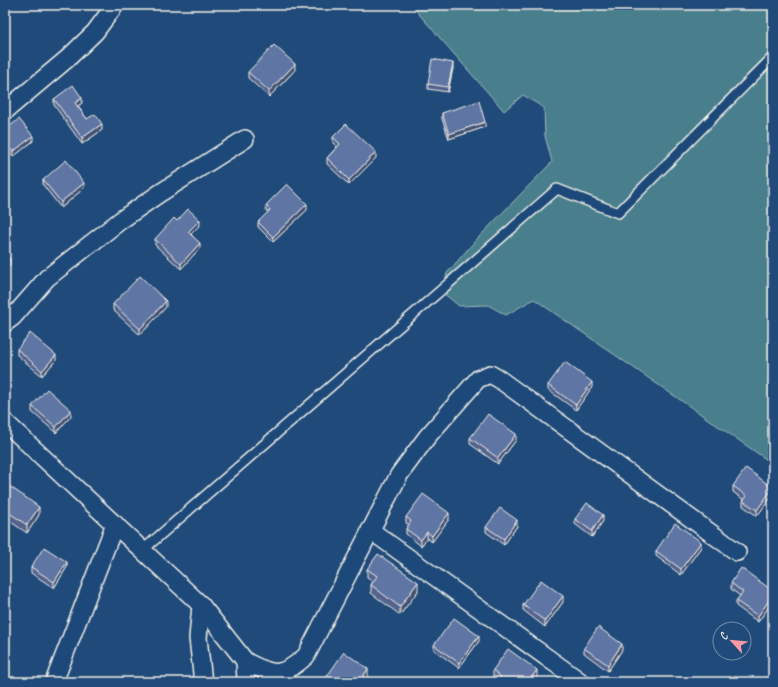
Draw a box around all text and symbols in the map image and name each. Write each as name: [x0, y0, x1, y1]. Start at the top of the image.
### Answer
north arrow: [712, 621, 752, 661]
text: С: [716, 629, 731, 642]

